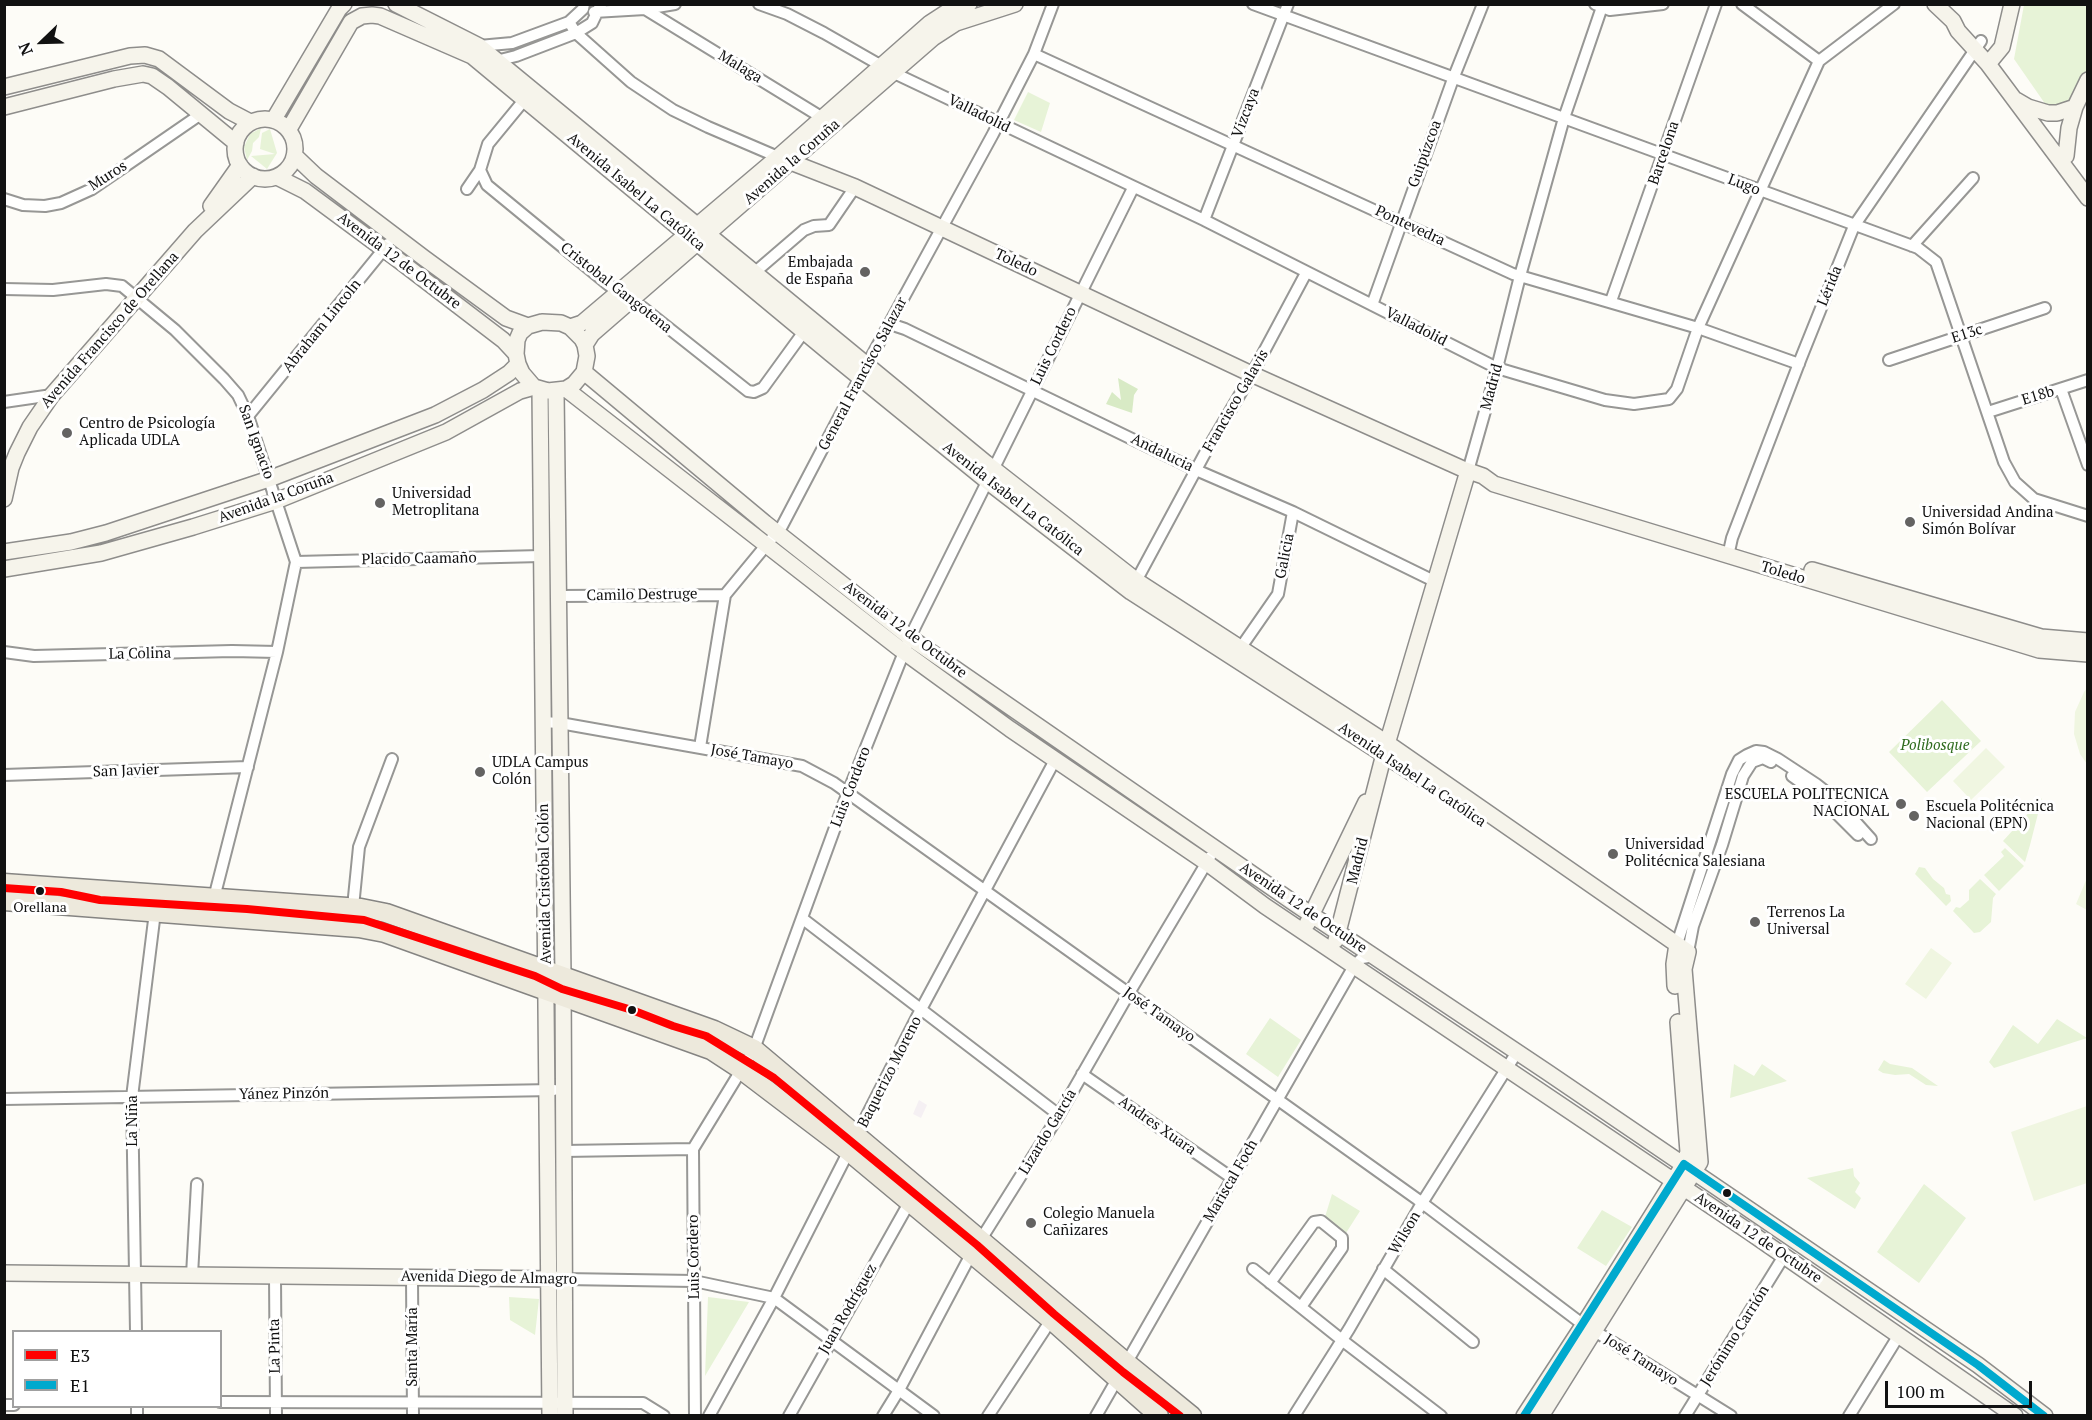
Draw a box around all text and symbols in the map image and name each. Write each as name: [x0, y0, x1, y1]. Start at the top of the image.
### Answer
north arrow: [12, 12, 72, 72]
text: N: [13, 39, 38, 59]
street label: Malaga: [715, 47, 765, 87]
street label: Vizcaya: [1228, 86, 1264, 140]
street label: Valladolid: [945, 91, 1013, 137]
street label: Avenida la Coruña: [740, 115, 844, 209]
street label: Guipúzcoa: [1405, 118, 1445, 190]
street label: Barcelona: [1645, 119, 1683, 187]
street label: Avenida Isabel La Católica: [563, 129, 709, 255]
street label: Muros: [85, 157, 131, 195]
street label: Lugo: [1725, 171, 1763, 199]
street label: Pontevedra: [1372, 202, 1448, 250]
street label: Avenida 12 de Octubre: [334, 209, 464, 313]
street label: Cristobal Gangotena: [557, 239, 675, 337]
street label: Toledo: [992, 245, 1040, 281]
street label: Avenida Francisco de Orellana: [37, 248, 183, 412]
place label: Embajada de España: [786, 254, 853, 289]
street label: Lérida: [1814, 263, 1846, 309]
marker: Embajada de España: [858, 265, 872, 279]
street label: Abraham Lincoln: [279, 276, 365, 376]
street label: General Francisco Salazar: [815, 294, 911, 454]
street label: Luis Cordero: [1027, 304, 1081, 388]
street label: Valladolid: [1382, 304, 1450, 350]
street label: E13c: [1949, 321, 1985, 347]
street label: Francisco Galavis: [1199, 346, 1273, 456]
street label: Madrid: [1477, 362, 1507, 412]
street label: E18b: [2020, 383, 2056, 409]
street label: San Ignacio: [234, 402, 278, 482]
place label: Centro de Psicología Aplicada UDLA: [79, 415, 215, 450]
marker: Centro de Psicología Aplicada UDLA: [60, 426, 74, 440]
street label: Andalucia: [1128, 430, 1196, 476]
street label: Avenida Isabel La Católica: [939, 438, 1087, 560]
street label: Avenida la Coruña: [216, 469, 336, 527]
place label: Universidad Metroplitana: [392, 485, 479, 520]
marker: Universidad Metroplitana: [373, 496, 387, 510]
place label: Universidad Andina Simón Bolívar: [1922, 504, 2054, 539]
marker: Universidad Andina Simón Bolívar: [1903, 515, 1917, 529]
street label: Galicia: [1272, 532, 1298, 580]
street label: Placido Caamaño: [361, 549, 477, 569]
street label: Toledo: [1759, 558, 1807, 588]
street label: Avenida 12 de Octubre: [840, 578, 970, 682]
street label: Camilo Destruge: [586, 585, 698, 605]
street label: La Colina: [109, 644, 171, 664]
street label: Avenida Isabel La Católica: [1335, 719, 1489, 831]
park label: Polibosque: [1901, 737, 1969, 755]
street label: José Tamayo: [709, 741, 795, 773]
street label: Luis Cordero: [827, 744, 875, 830]
place label: UDLA Campus Colón: [492, 754, 589, 789]
street label: San Javier: [93, 761, 159, 781]
marker: UDLA Campus Colón: [473, 765, 487, 779]
place label: ESCUELA POLITECNICA NACIONAL: [1725, 786, 1889, 821]
marker: ESCUELA POLITECNICA NACIONAL: [1894, 797, 1908, 811]
place label: Escuela Politécnica Nacional (EPN): [1926, 798, 2054, 833]
street label: Avenida Cristóbal Colón: [535, 804, 555, 964]
marker: Escuela Politécnica Nacional (EPN): [1907, 809, 1921, 823]
street label: Madrid: [1344, 836, 1372, 886]
place label: Universidad Politécnica Salesiana: [1625, 836, 1765, 871]
marker: Universidad Politécnica Salesiana: [1606, 847, 1620, 861]
street label: Avenida 12 de Octubre: [1236, 859, 1370, 957]
marker: Orellana: [34, 885, 46, 897]
place label: Orellana: [13, 900, 67, 916]
place label: Terrenos La Universal: [1767, 904, 1845, 939]
marker: Terrenos La Universal: [1748, 915, 1762, 929]
street label: José Tamayo: [1120, 984, 1198, 1046]
unlabelled marker: [626, 1004, 638, 1016]
street label: Baquerizo Moreno: [854, 1013, 926, 1131]
street label: Yánez Pinzón: [239, 1084, 329, 1104]
street label: Lizardo García: [1015, 1086, 1081, 1178]
street label: Andres Xuara: [1115, 1093, 1199, 1159]
street label: La Niña: [124, 1095, 142, 1147]
street label: Mariscal Foch: [1200, 1137, 1262, 1225]
unlabelled marker: [1721, 1187, 1733, 1199]
street label: Avenida 12 de Octubre: [1691, 1189, 1825, 1287]
place label: Colegio Manuela Cañizares: [1043, 1205, 1155, 1240]
street label: Wilson: [1385, 1208, 1425, 1258]
street label: Luis Cordero: [684, 1214, 704, 1300]
marker: Colegio Manuela Cañizares: [1024, 1216, 1038, 1230]
street label: Juan Rodríguez: [815, 1261, 881, 1357]
street label: Avenida Diego de Almagro: [401, 1267, 577, 1289]
street label: Jerónimo Carrión: [1697, 1282, 1773, 1390]
street label: Santa María: [404, 1307, 422, 1387]
street label: La Pinta: [266, 1318, 284, 1374]
legend: [12, 1330, 222, 1408]
street label: José Tamayo: [1601, 1330, 1681, 1390]
text: E3: [70, 1343, 90, 1367]
scale bar: [1888, 1369, 2035, 1407]
text: E1: [70, 1373, 90, 1397]
text: 100 m: [1896, 1379, 1945, 1403]

